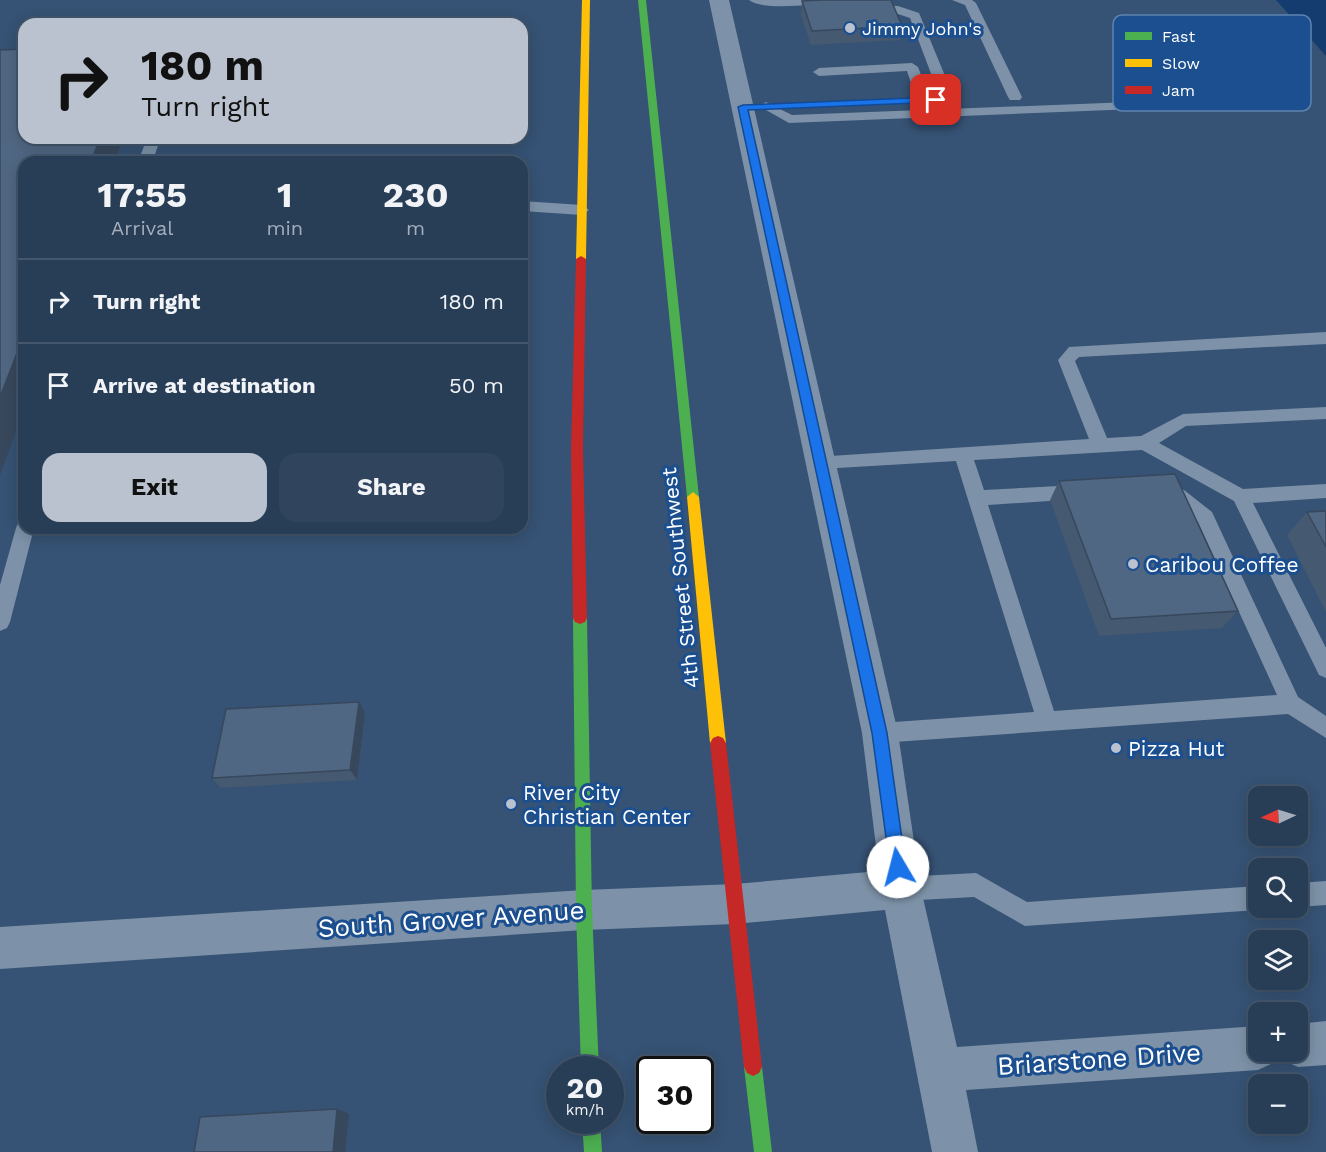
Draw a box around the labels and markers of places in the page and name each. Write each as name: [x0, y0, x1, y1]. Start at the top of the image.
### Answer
place label: Jimmy John's: [862, 18, 982, 39]
marker: Jimmy John's: [843, 21, 857, 35]
pin: [910, 74, 961, 125]
place label: Caribou Coffee: [1145, 552, 1299, 577]
marker: Caribou Coffee: [1126, 557, 1140, 571]
place label: Pizza Hut: [1128, 736, 1225, 761]
marker: Pizza Hut: [1109, 741, 1123, 755]
place label: River City Christian Center: [523, 780, 691, 829]
marker: River City Christian Center: [504, 797, 518, 811]

